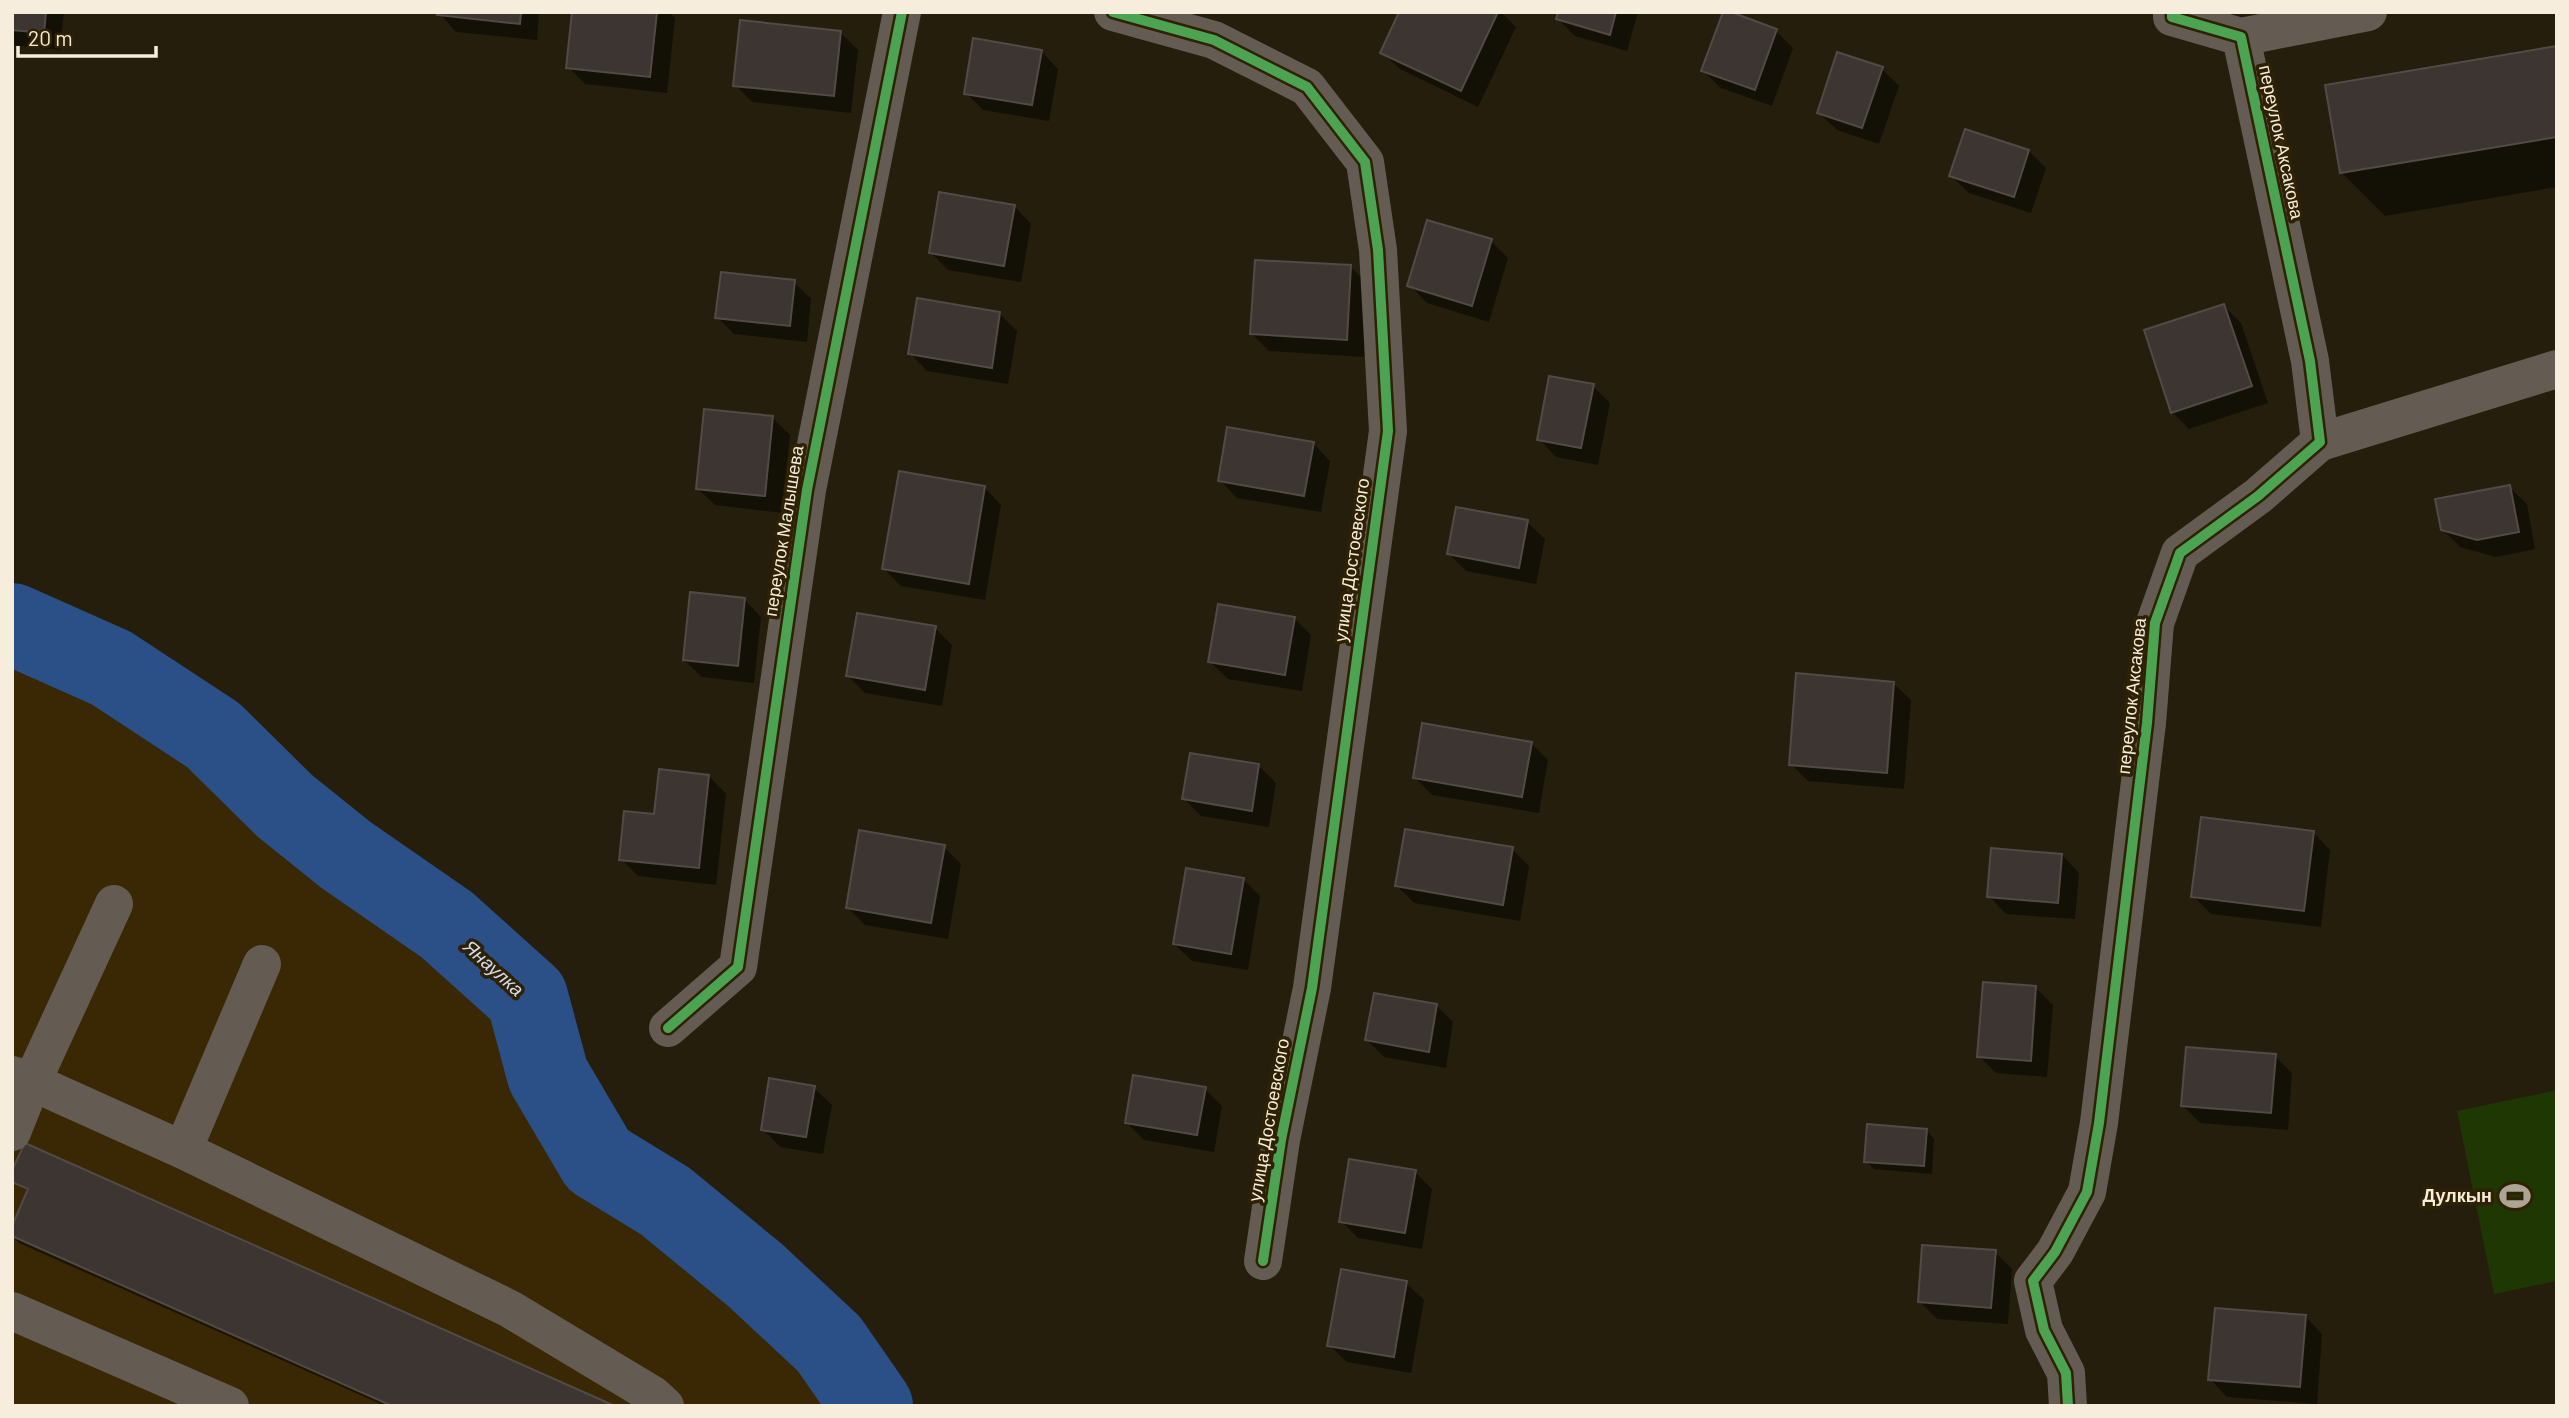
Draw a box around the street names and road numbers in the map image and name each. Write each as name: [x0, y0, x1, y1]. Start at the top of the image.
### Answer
street label: переулок Аксакова: [2255, 63, 2309, 222]
street label: переулок Малышева: [759, 443, 808, 618]
street label: улица Достоевского: [1329, 477, 1373, 643]
street label: переулок Аксакова: [2112, 616, 2150, 775]
street label: улица Достоевского: [1243, 1037, 1293, 1203]

